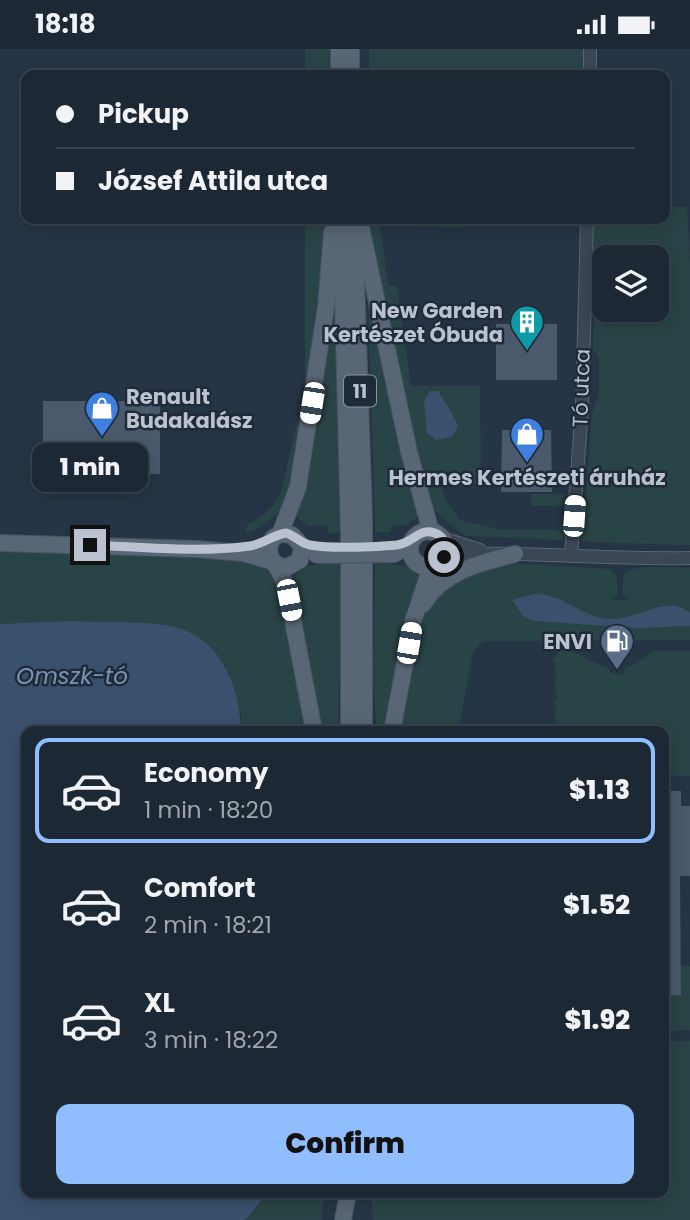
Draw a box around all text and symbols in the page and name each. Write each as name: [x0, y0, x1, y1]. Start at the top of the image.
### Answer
text: 18:18: [35, 6, 96, 42]
text: Pickup: [98, 96, 189, 132]
text: József Attila utca: [98, 163, 328, 199]
map controls: [592, 245, 669, 322]
button: layers: [592, 245, 669, 322]
place label: New Garden Kertészet Óbuda: [323, 296, 503, 349]
building icon: New Garden Kertészet Óbuda: [508, 303, 546, 352]
street label: Tó utca: [565, 348, 597, 428]
road number: 11: [344, 375, 376, 407]
car: [299, 381, 326, 425]
place label: Renault Budakalász: [126, 382, 252, 435]
shop icon: Renault Budakalász: [83, 389, 121, 438]
shop icon: Hermes Kertészeti áruház: [508, 415, 546, 464]
callout: 1 min: [32, 443, 148, 493]
text: 1 min: [60, 451, 120, 483]
place label: Hermes Kertészeti áruház: [388, 463, 666, 492]
car: [563, 494, 586, 538]
route end: [74, 529, 106, 561]
route start: [428, 541, 460, 573]
car: [275, 577, 304, 623]
car: [396, 620, 423, 666]
fuel station icon: ENVI: [598, 622, 636, 671]
place label: ENVI: [543, 627, 592, 656]
water label: Omszk-tó: [16, 660, 128, 692]
text: Economy: [144, 755, 268, 791]
icon: car: [60, 759, 123, 822]
text: $1.13: [569, 772, 630, 808]
text: 1 min · 18:20: [144, 794, 273, 826]
text: Comfort: [144, 870, 256, 906]
icon: car: [60, 874, 123, 937]
text: $1.52: [563, 887, 630, 923]
text: 2 min · 18:21: [144, 909, 272, 941]
text: XL: [144, 985, 175, 1021]
icon: car: [60, 989, 123, 1052]
text: $1.92: [564, 1002, 630, 1038]
text: 3 min · 18:22: [144, 1024, 278, 1056]
button: Confirm: [56, 1104, 634, 1184]

